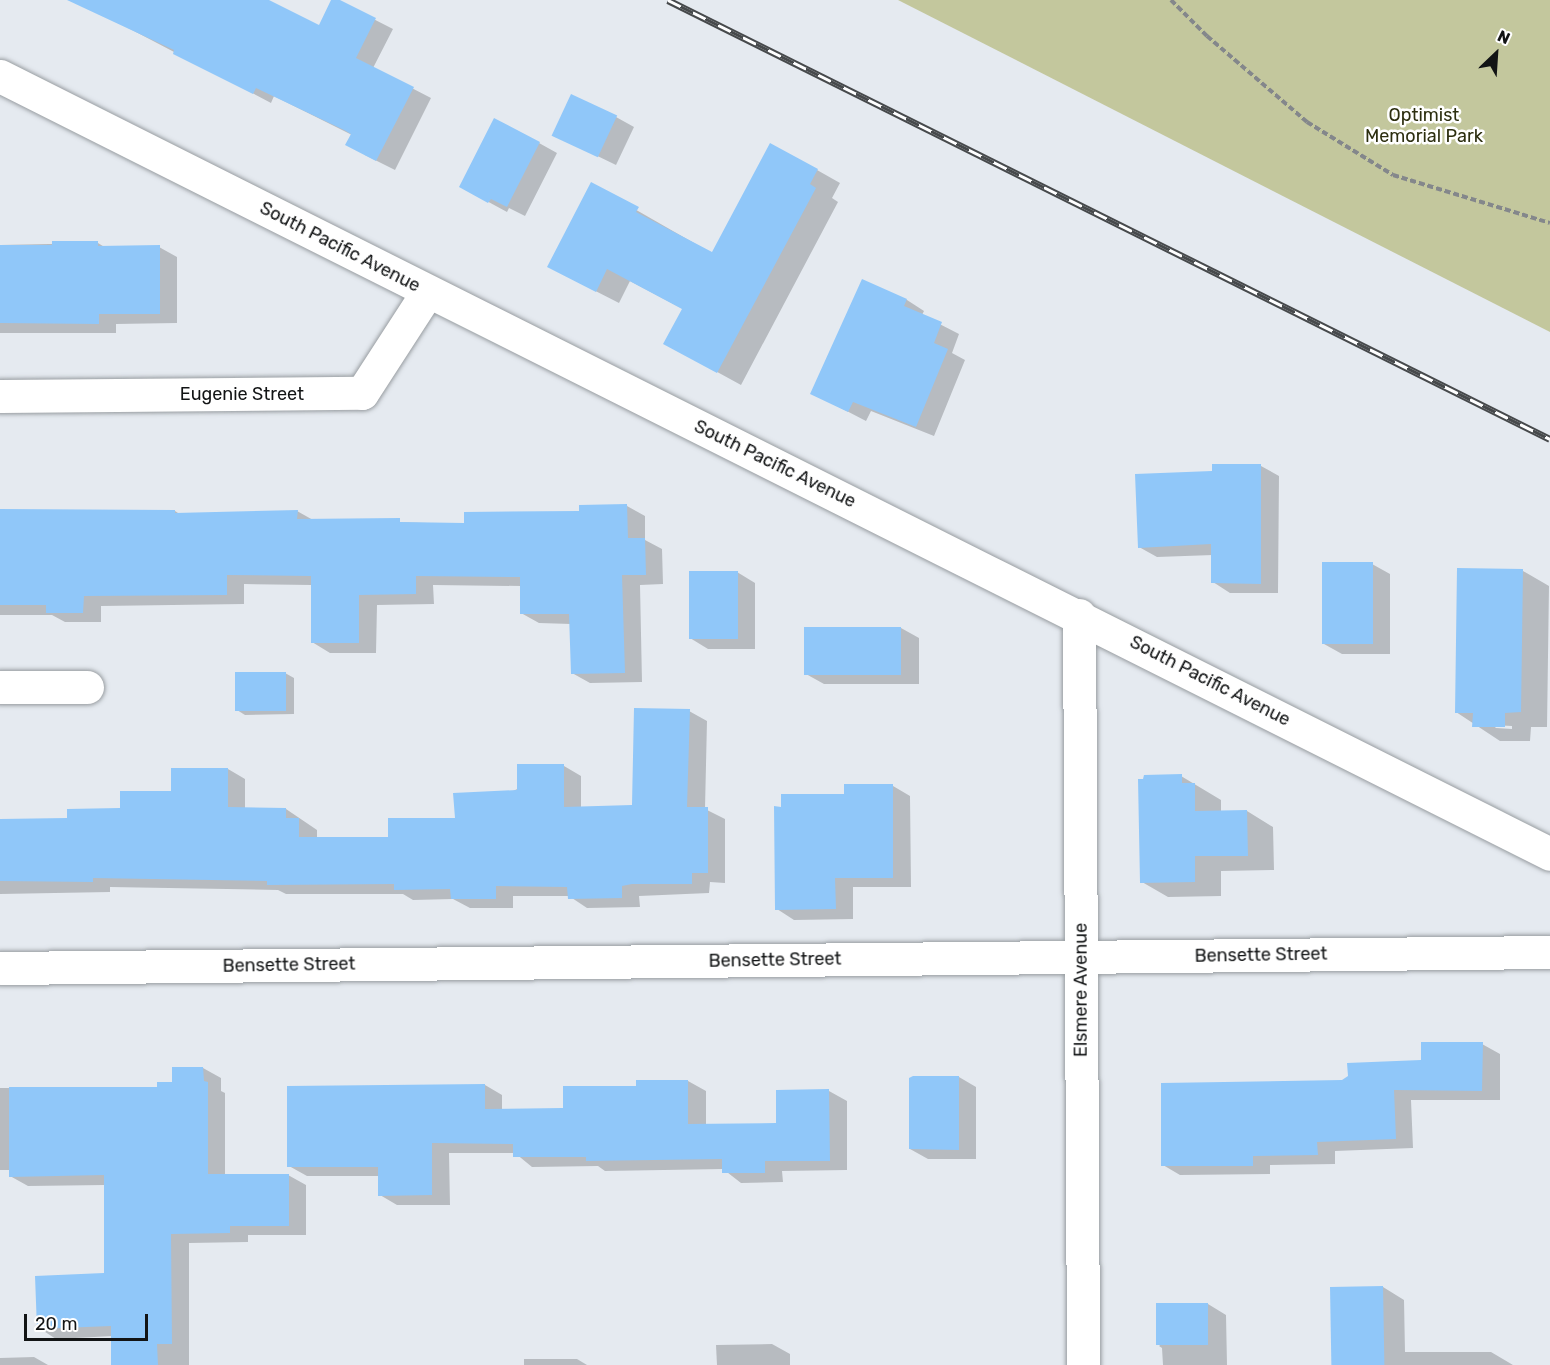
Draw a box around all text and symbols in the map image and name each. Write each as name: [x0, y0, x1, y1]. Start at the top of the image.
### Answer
north arrow: [1466, 24, 1526, 84]
text: N: [1495, 26, 1513, 48]
park label: Optimist Memorial Park: [1365, 105, 1483, 148]
street label: South Pacific Avenue: [256, 197, 424, 297]
street label: Eugenie Street: [180, 383, 304, 405]
street label: South Pacific Avenue: [690, 415, 860, 513]
street label: South Pacific Avenue: [1126, 631, 1294, 731]
street label: Elsmere Avenue: [1070, 923, 1092, 1057]
street label: Bensette Street: [1194, 943, 1328, 967]
street label: Bensette Street: [708, 948, 842, 972]
street label: Bensette Street: [222, 953, 356, 977]
scale bar: [27, 1302, 152, 1340]
text: 20 m: [35, 1313, 77, 1335]

